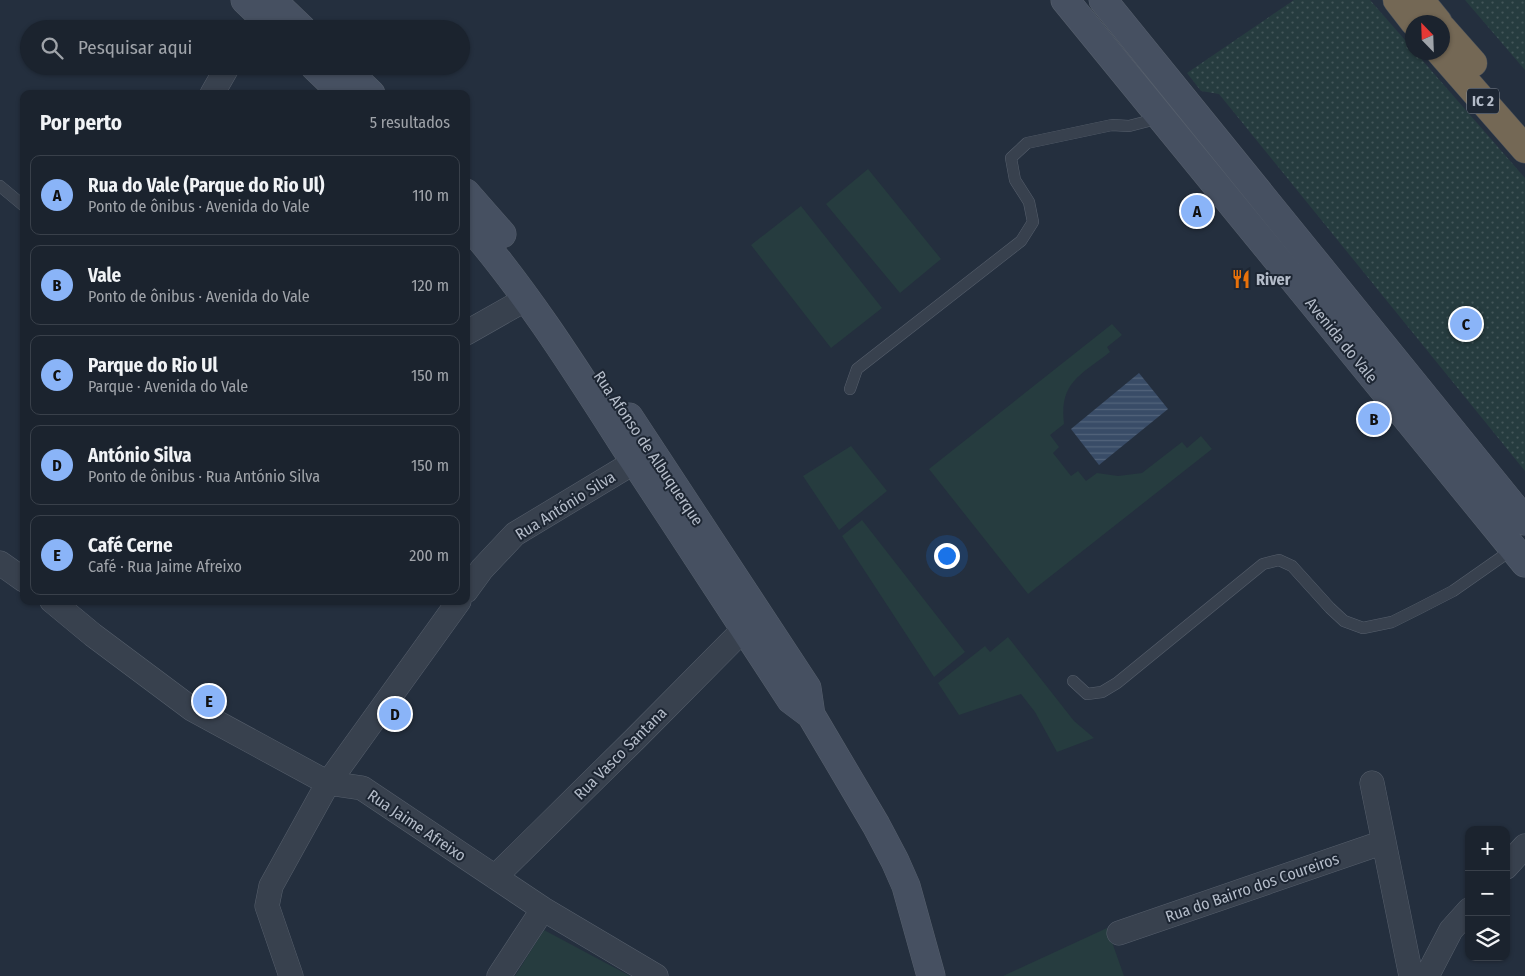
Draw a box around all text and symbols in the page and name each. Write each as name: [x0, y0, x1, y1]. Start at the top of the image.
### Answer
north arrow: [1405, 15, 1450, 60]
search box: [20, 20, 470, 75]
icon: search: [38, 34, 66, 62]
text: Pesquisar aqui: [78, 36, 192, 59]
road number: IC 2: [1467, 88, 1499, 114]
text: Por perto: [40, 110, 122, 136]
text: 5 resultados: [370, 113, 450, 132]
text: Rua do Vale (Parque do Rio Ul): [88, 174, 325, 197]
text: A: [53, 186, 61, 205]
text: 110 m: [412, 186, 449, 205]
pin: A: [1181, 192, 1213, 230]
text: Ponto de ônibus · Avenida do Vale: [88, 197, 310, 216]
text: Vale: [88, 264, 121, 287]
restaurant icon: River: [1230, 268, 1252, 290]
place label: River: [1256, 270, 1291, 289]
text: B: [53, 276, 61, 295]
text: 120 m: [411, 276, 449, 295]
text: Ponto de ônibus · Avenida do Vale: [88, 287, 310, 306]
street label: Avenida do Vale: [1301, 294, 1382, 387]
pin: C: [1450, 305, 1482, 343]
text: Parque do Rio Ul: [88, 354, 218, 377]
text: C: [53, 366, 61, 385]
text: 150 m: [411, 366, 449, 385]
street label: Rua Afonso de Albuquerque: [590, 367, 707, 529]
text: Parque · Avenida do Vale: [88, 377, 248, 396]
pin: B: [1358, 400, 1390, 438]
text: António Silva: [88, 444, 192, 467]
text: D: [52, 456, 62, 475]
text: 150 m: [411, 456, 449, 475]
text: Ponto de ônibus · Rua António Silva: [88, 467, 320, 486]
street label: Rua António Silva: [512, 467, 619, 544]
text: Café Cerne: [88, 534, 173, 557]
your location: [934, 543, 960, 569]
text: E: [53, 546, 61, 565]
text: 200 m: [409, 546, 449, 565]
text: Café · Rua Jaime Afreixo: [88, 557, 242, 576]
pin: E: [193, 682, 225, 720]
pin: D: [379, 695, 411, 733]
street label: Rua Vasco Santana: [570, 703, 671, 804]
street label: Rua Jaime Afreixo: [364, 786, 470, 865]
map controls: [1465, 826, 1510, 961]
button: +: [1465, 826, 1510, 871]
street label: Rua do Bairro dos Coureiros: [1163, 849, 1342, 926]
button: −: [1465, 871, 1510, 916]
button: layers: [1465, 916, 1510, 961]

